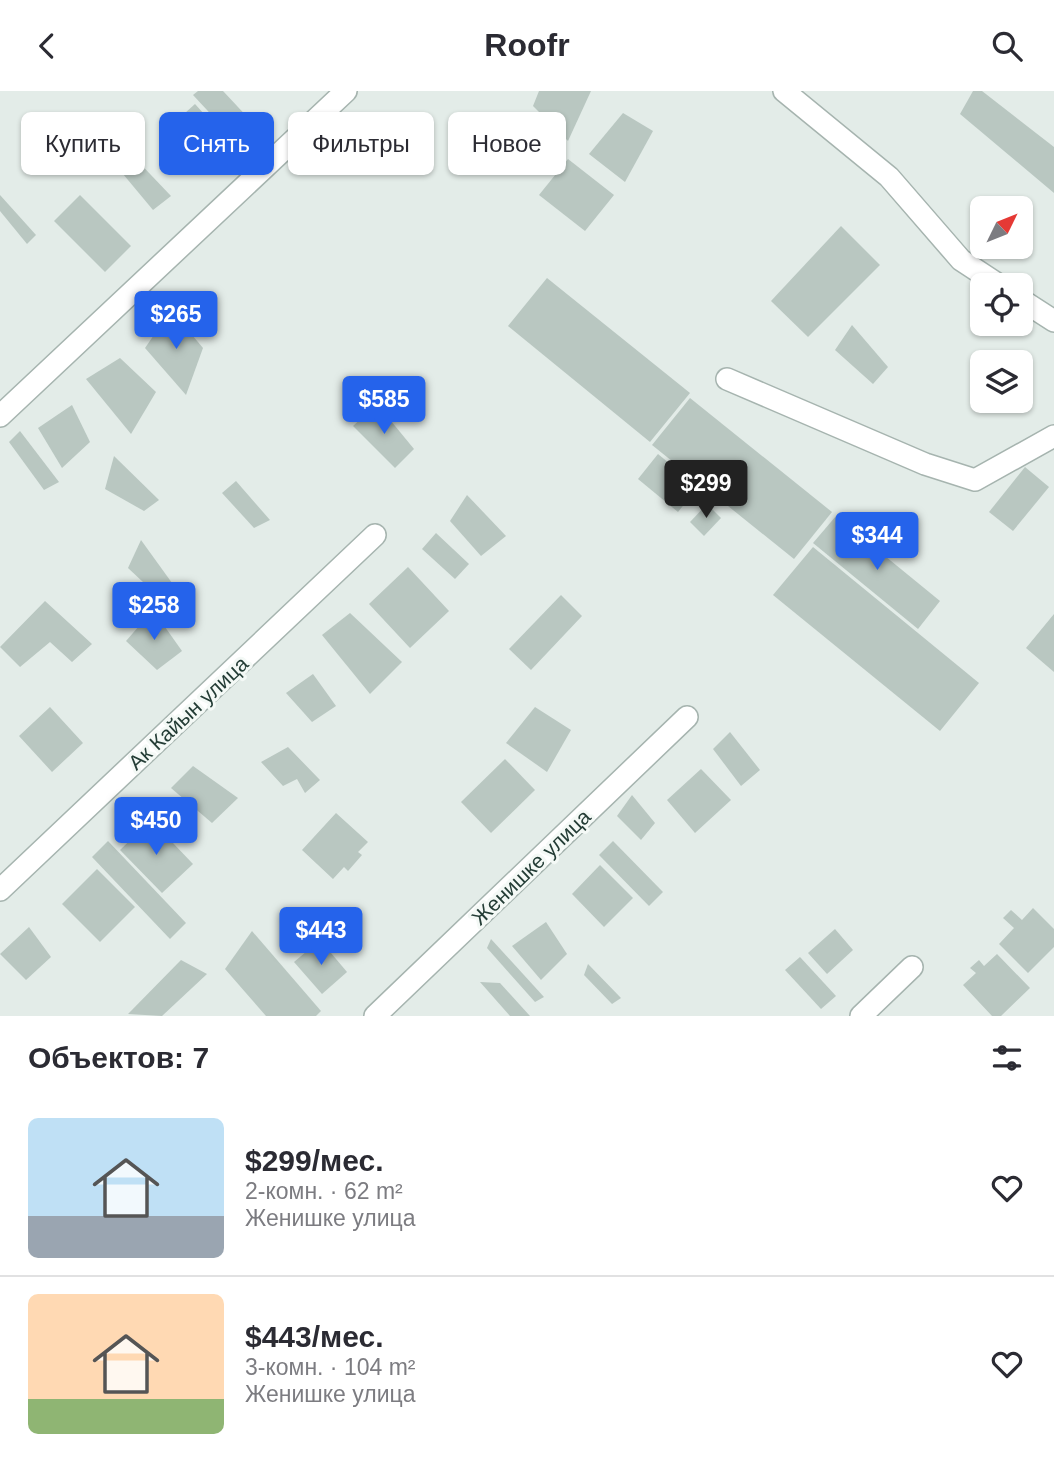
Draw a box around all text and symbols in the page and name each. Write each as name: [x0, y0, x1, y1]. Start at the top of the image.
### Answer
icon: back: [28, 27, 66, 65]
text: Roofr: [484, 27, 570, 63]
icon: search: [988, 27, 1026, 65]
chip: Купить: [21, 112, 145, 175]
chip: Снять: [159, 112, 274, 175]
chip: Фильтры: [288, 112, 434, 175]
chip: Новое: [448, 112, 566, 175]
north arrow: [970, 196, 1032, 259]
map controls: [970, 196, 1033, 413]
button: locate: [970, 273, 1033, 336]
pin: $265: [135, 292, 217, 351]
text: $265: [150, 301, 202, 327]
button: layers: [970, 350, 1033, 413]
pin: $585: [343, 377, 425, 436]
text: $585: [358, 386, 410, 412]
pin: $299: [665, 461, 747, 520]
text: $299: [680, 470, 732, 496]
pin: $344: [836, 512, 918, 572]
text: $344: [851, 522, 903, 548]
pin: $258: [113, 582, 195, 642]
text: $258: [128, 592, 180, 618]
street label: Ак Кайын улица: [123, 652, 253, 774]
pin: $450: [115, 797, 197, 857]
street label: Женишке улица: [467, 804, 595, 929]
text: $450: [130, 807, 182, 833]
pin: $443: [280, 907, 362, 967]
text: $443: [295, 917, 347, 943]
icon: filters: [988, 1039, 1026, 1077]
text: Объектов: 7: [28, 1041, 209, 1074]
text: $299/мес.: [245, 1144, 384, 1177]
icon: home: [84, 1146, 168, 1230]
icon: heart: [988, 1169, 1026, 1207]
text: 2-комн. · 62 m²: [245, 1178, 403, 1204]
text: Женишке улица: [245, 1205, 415, 1231]
text: $443/мес.: [245, 1320, 384, 1353]
icon: home: [84, 1322, 168, 1406]
icon: heart: [988, 1345, 1026, 1383]
text: 3-комн. · 104 m²: [245, 1354, 416, 1380]
text: Женишке улица: [245, 1381, 415, 1407]

